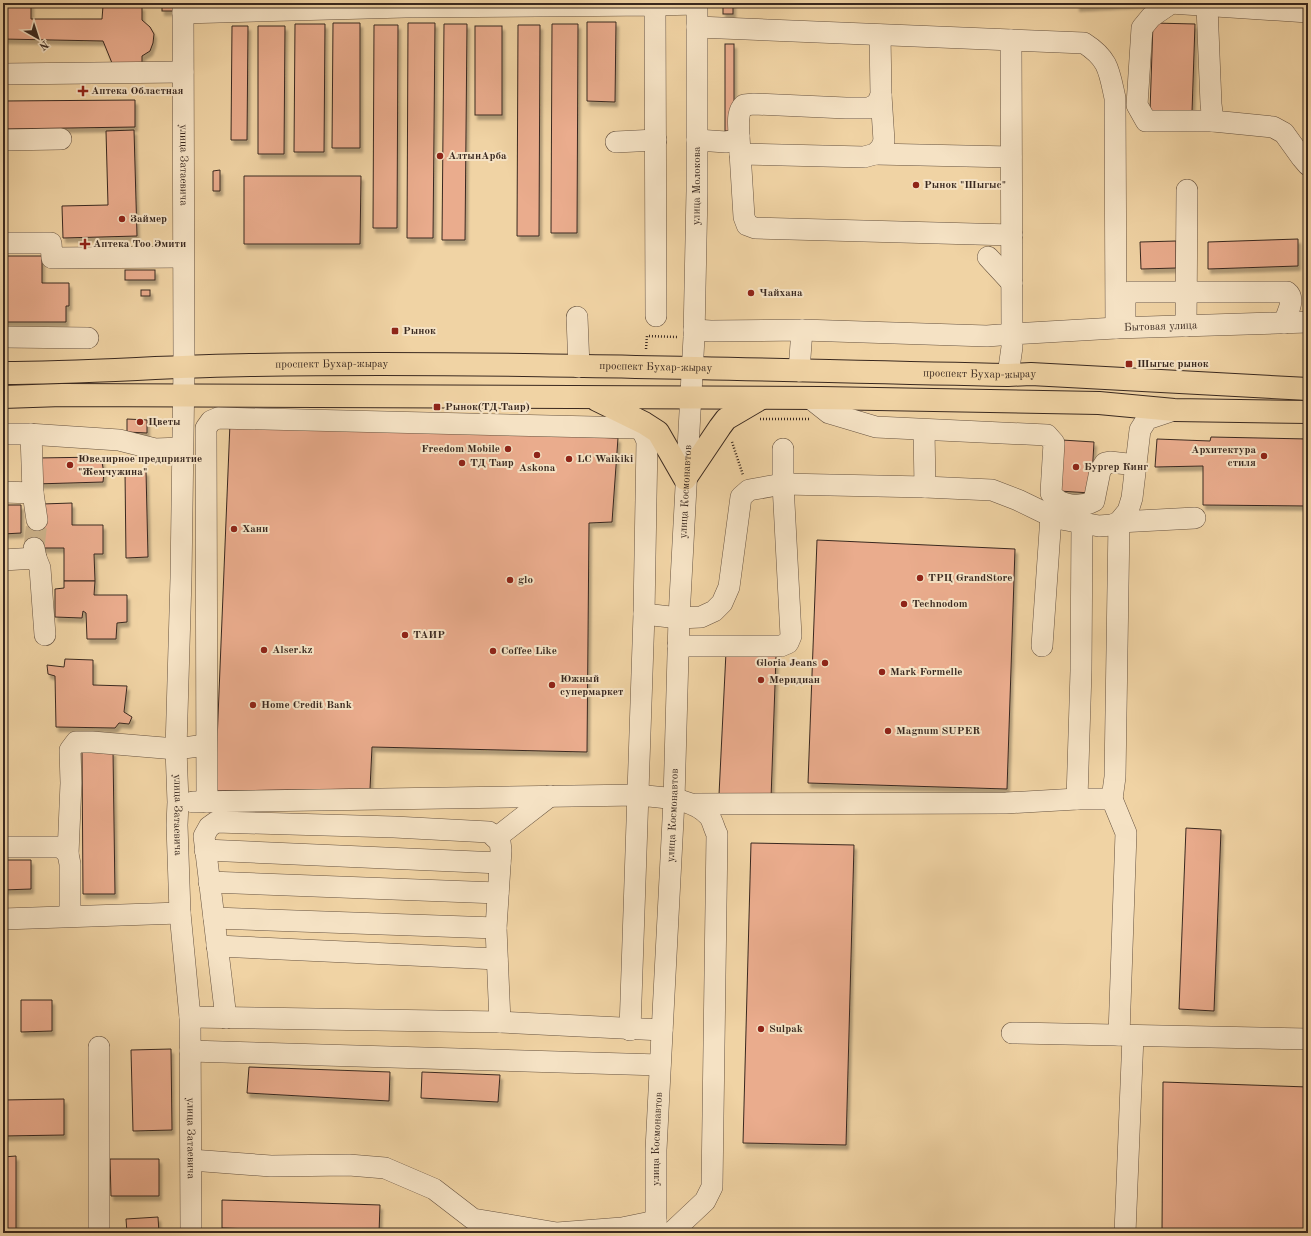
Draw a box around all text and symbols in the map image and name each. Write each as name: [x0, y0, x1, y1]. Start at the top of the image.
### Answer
north arrow: [18, 18, 58, 58]
text: N: [36, 38, 50, 52]
marker: Аптека Областная: [78, 86, 88, 96]
place label: Аптека Областная: [91, 86, 184, 97]
street label: улица Затаевича: [178, 124, 189, 206]
street label: улица Молокова: [691, 146, 703, 225]
marker: АлтынАрба: [435, 151, 445, 161]
place label: АлтынАрба: [448, 151, 507, 162]
marker: Рынок "Шыгыс": [911, 180, 921, 190]
place label: Рынок "Шыгыс": [924, 180, 1006, 191]
marker: Займер: [117, 214, 127, 224]
place label: Займер: [130, 214, 167, 225]
marker: Аптека Тоо Эмити: [80, 239, 90, 249]
place label: Аптека Тоо Эмити: [93, 239, 186, 250]
marker: Чайхана: [746, 288, 756, 298]
place label: Чайхана: [759, 288, 803, 299]
street label: Бытовая улица: [1124, 320, 1198, 333]
marker: Рынок: [390, 326, 400, 336]
place label: Рынок: [403, 326, 436, 337]
street label: проспект Бухар-жырау: [275, 359, 389, 370]
marker: Шыгыс рынок: [1124, 359, 1134, 369]
place label: Шыгыс рынок: [1137, 359, 1209, 370]
street label: проспект Бухар-жырау: [599, 361, 713, 374]
street label: проспект Бухар-жырау: [923, 368, 1037, 381]
marker: Рынок(ТД Таир): [432, 402, 442, 412]
place label: Рынок(ТД Таир): [445, 402, 530, 413]
marker: Цветы: [135, 417, 145, 427]
place label: Цветы: [148, 417, 181, 428]
place label: Freedom Mobile: [421, 444, 500, 455]
marker: Freedom Mobile: [503, 444, 513, 454]
street label: улица Космонавтов: [678, 444, 694, 539]
place label: Архитектура стиля: [1191, 445, 1256, 469]
marker: Askona: [532, 450, 542, 460]
marker: Архитектура стиля: [1259, 451, 1269, 461]
place label: Ювелирное предприятие "Жемчужина": [78, 454, 202, 478]
marker: LC Waikiki: [564, 454, 574, 464]
place label: LC Waikiki: [577, 454, 633, 465]
marker: ТД Таир: [457, 458, 467, 468]
place label: ТД Таир: [470, 458, 514, 469]
marker: Ювелирное предприятие "Жемчужина": [65, 460, 75, 470]
marker: Бургер Кинг: [1071, 462, 1081, 472]
place label: Бургер Кинг: [1084, 462, 1148, 473]
place label: Askona: [519, 463, 556, 474]
marker: Хани: [229, 524, 239, 534]
place label: Хани: [242, 524, 268, 535]
marker: ТРЦ GrandStore: [915, 573, 925, 583]
place label: ТРЦ GrandStore: [928, 573, 1012, 584]
marker: glo: [505, 575, 515, 585]
place label: glo: [518, 575, 533, 586]
marker: Technodom: [899, 599, 909, 609]
place label: Technodom: [912, 599, 968, 610]
marker: ТАИР: [400, 630, 410, 640]
place label: ТАИР: [413, 630, 445, 641]
marker: Alser.kz: [259, 645, 269, 655]
place label: Alser.kz: [272, 645, 313, 656]
marker: Coffee Like: [488, 646, 498, 656]
place label: Coffee Like: [501, 646, 557, 657]
place label: Gloria Jeans: [756, 658, 817, 669]
marker: Gloria Jeans: [820, 658, 830, 668]
marker: Mark Formelle: [877, 667, 887, 677]
place label: Mark Formelle: [890, 667, 963, 678]
place label: Южный супермаркет: [560, 674, 623, 698]
marker: Меридиан: [756, 675, 766, 685]
place label: Меридиан: [769, 675, 820, 686]
marker: Южный супермаркет: [547, 680, 557, 690]
marker: Home Credit Bank: [248, 700, 258, 710]
place label: Home Credit Bank: [261, 700, 352, 711]
marker: Magnum SUPER: [883, 726, 893, 736]
place label: Magnum SUPER: [896, 726, 980, 737]
street label: улица Космонавтов: [665, 768, 680, 863]
street label: улица Затаевича: [171, 774, 184, 856]
marker: Sulpak: [756, 1024, 766, 1034]
place label: Sulpak: [769, 1024, 803, 1035]
street label: улица Космонавтов: [651, 1092, 664, 1186]
street label: улица Затаевича: [185, 1098, 196, 1180]

